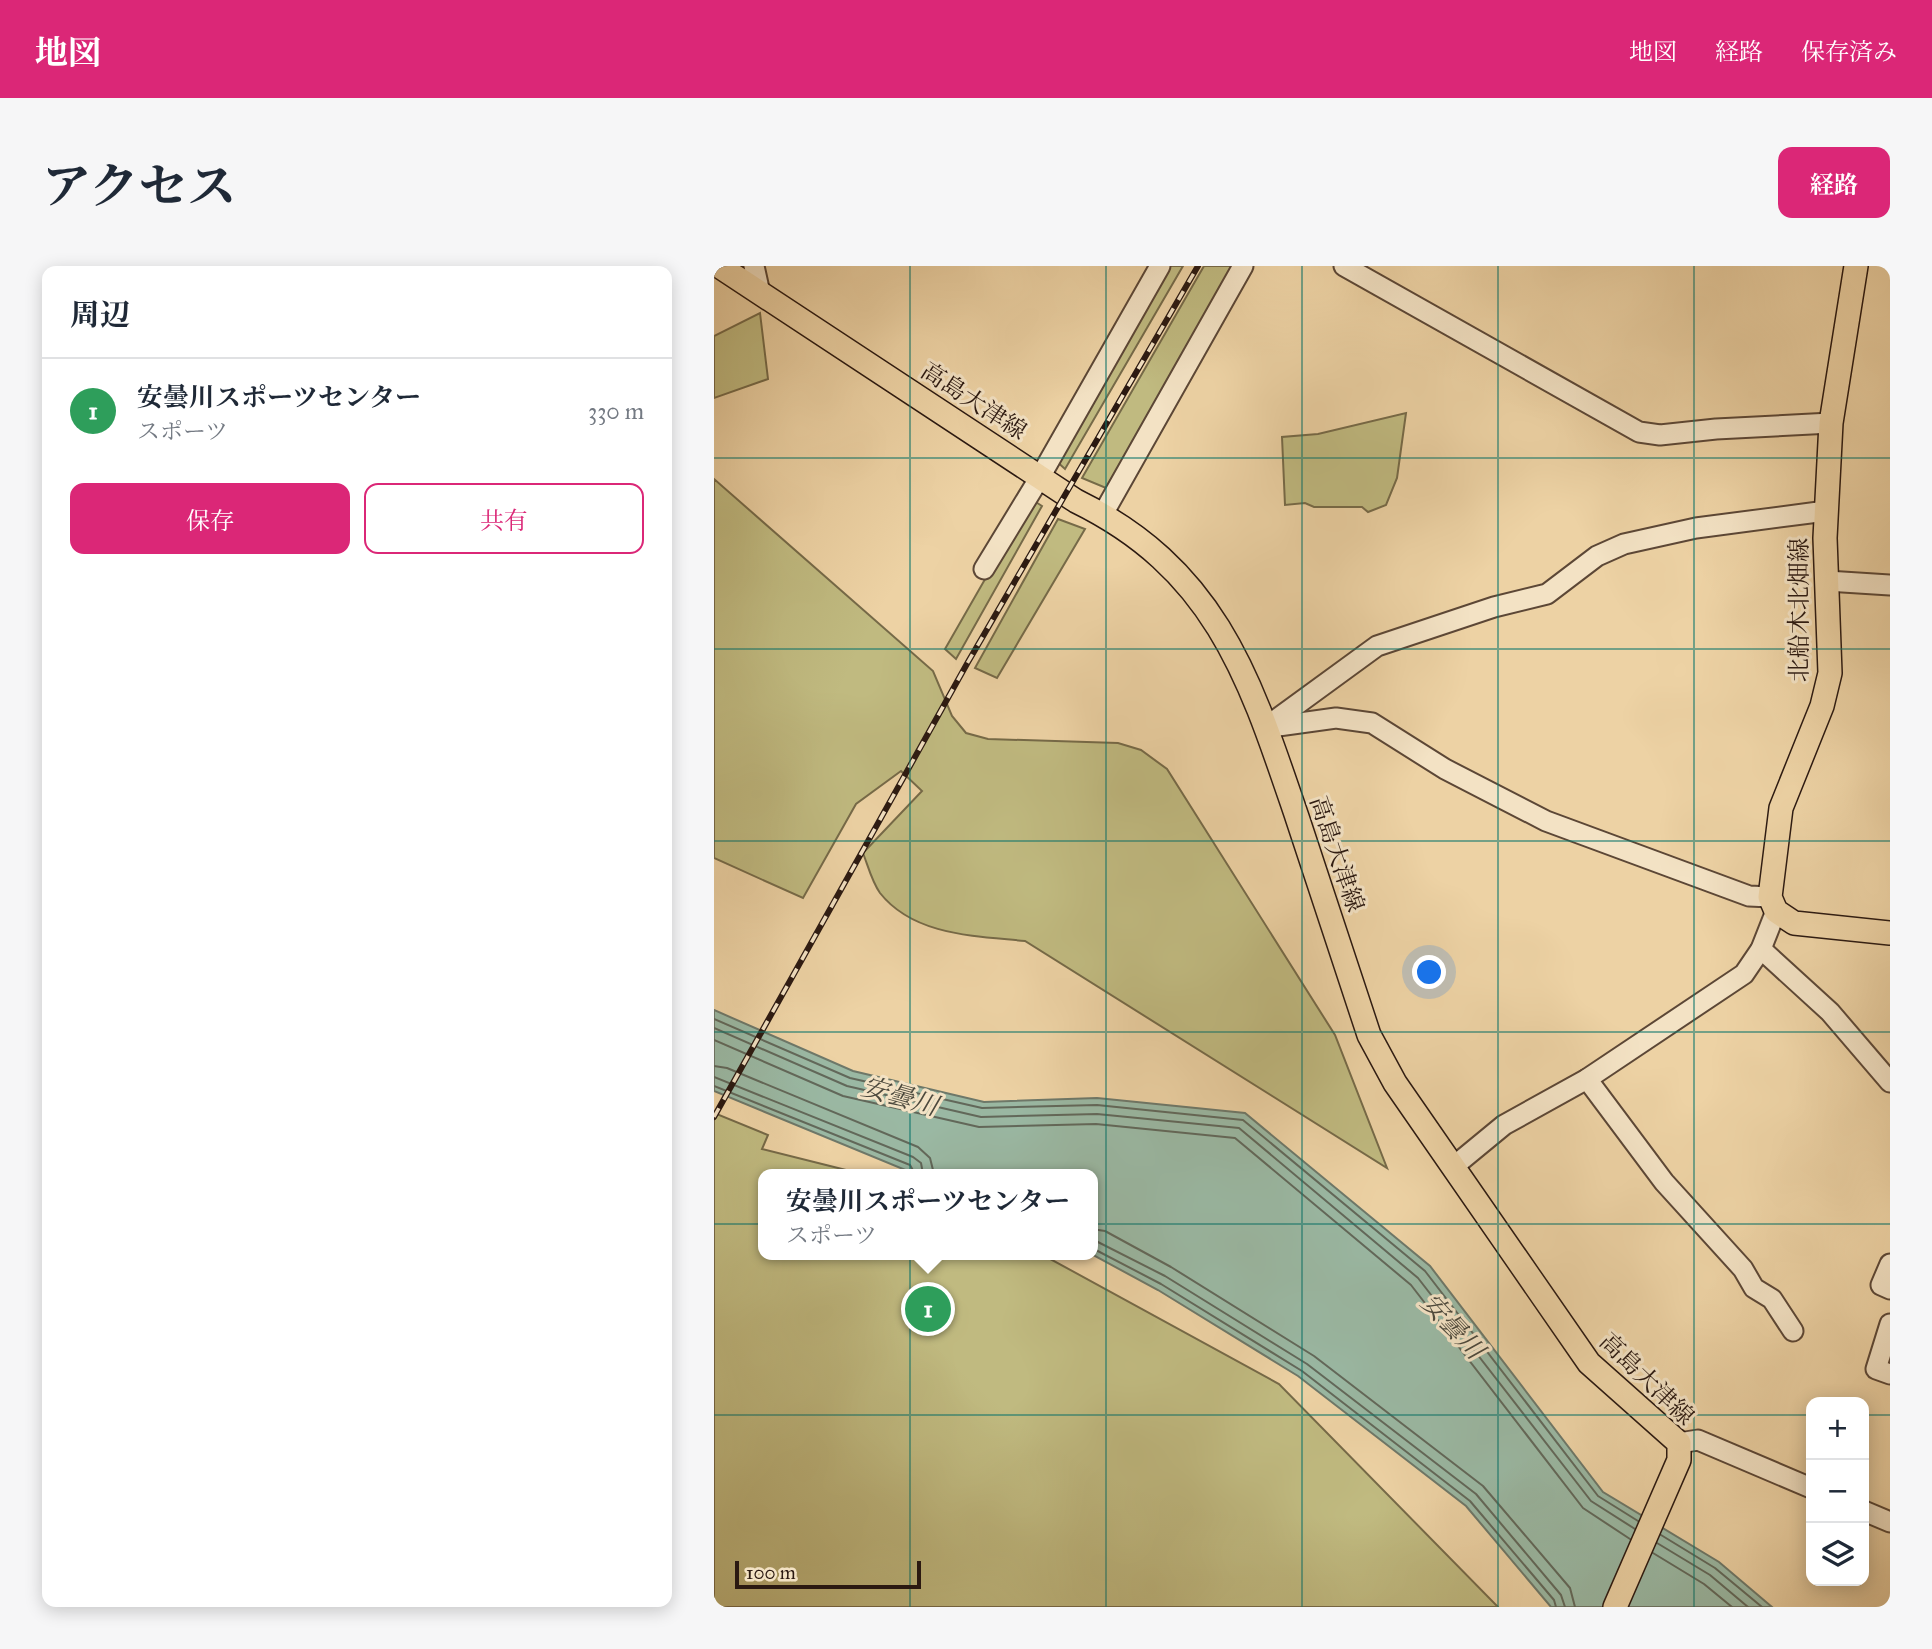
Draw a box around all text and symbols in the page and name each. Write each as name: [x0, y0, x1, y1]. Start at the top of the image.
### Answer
text: 地図: [35, 33, 101, 73]
text: 地図: [1629, 37, 1677, 67]
text: 経路: [1715, 37, 1763, 67]
text: 保存済み: [1801, 37, 1897, 67]
button: 経路: [1778, 147, 1890, 218]
text: アクセス: [42, 157, 237, 216]
text: 周辺: [70, 297, 130, 333]
street label: 高島大津線: [916, 356, 1032, 446]
text: 安曇川スポーツセンター: [137, 381, 421, 413]
text: 1: [88, 397, 98, 425]
text: 330 m: [588, 397, 644, 425]
text: スポーツ: [137, 417, 228, 445]
button: 保存: [70, 483, 350, 554]
button: 共有: [364, 483, 644, 554]
street label: 北船木北畑線: [1784, 538, 1814, 682]
street label: 高島大津線: [1303, 792, 1371, 916]
your location: [1412, 955, 1446, 989]
water label: 安曇川: [858, 1070, 945, 1123]
popup: [758, 1169, 1098, 1260]
text: 安曇川スポーツセンター: [786, 1185, 1070, 1217]
text: スポーツ: [786, 1221, 877, 1249]
pin: 1: [905, 1283, 951, 1335]
water label: 安曇川: [1415, 1287, 1493, 1368]
street label: 高島大津線: [1593, 1327, 1701, 1431]
map controls: [1806, 1397, 1869, 1586]
button: +: [1806, 1397, 1869, 1460]
button: −: [1806, 1460, 1869, 1523]
button: layers: [1806, 1523, 1869, 1586]
scale bar: [735, 1558, 920, 1590]
text: 100 m: [746, 1561, 796, 1584]

